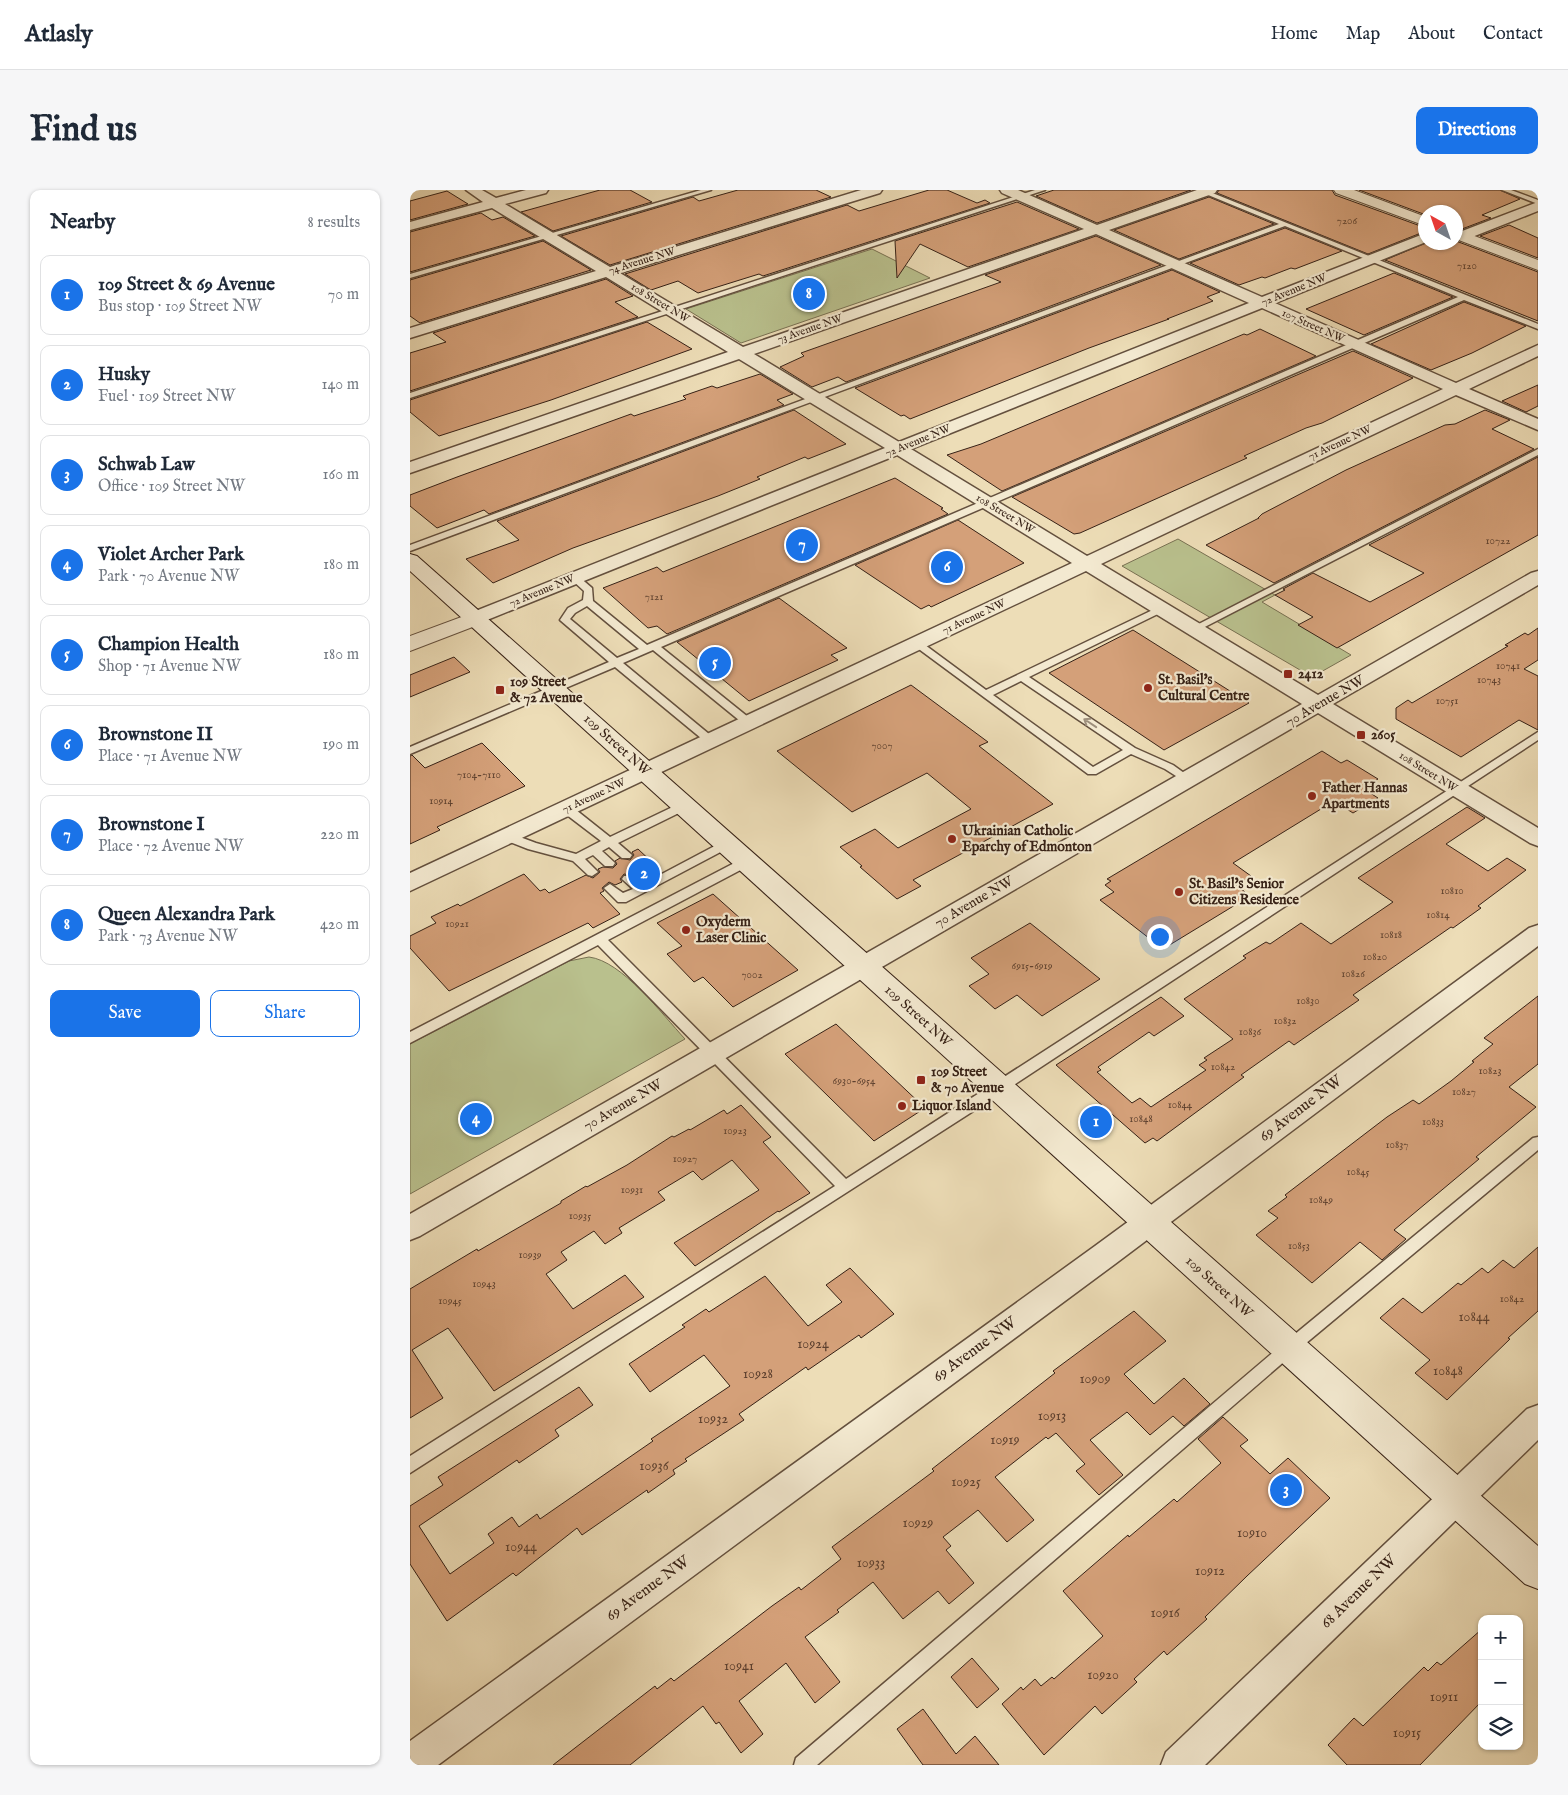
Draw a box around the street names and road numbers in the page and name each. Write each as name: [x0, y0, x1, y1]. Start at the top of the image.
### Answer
street label: 74 Avenue NW: [607, 244, 677, 278]
street label: 72 Avenue NW: [1260, 270, 1329, 309]
street label: 108 Street NW: [628, 280, 692, 326]
street label: 107 Street NW: [1280, 306, 1347, 346]
street label: 73 Avenue NW: [776, 311, 845, 347]
street label: 72 Avenue NW: [884, 421, 953, 460]
street label: 71 Avenue NW: [1306, 422, 1374, 464]
street label: 108 Street NW: [973, 491, 1037, 537]
street label: 72 Avenue NW: [508, 571, 577, 610]
street label: 71 Avenue NW: [940, 596, 1008, 638]
street label: 70 Avenue NW: [1282, 671, 1368, 731]
street label: 109 Street NW: [580, 710, 655, 780]
street label: 108 Street NW: [1396, 749, 1460, 796]
street label: 71 Avenue NW: [560, 775, 628, 817]
street label: 70 Avenue NW: [931, 872, 1017, 932]
street label: 109 Street NW: [881, 981, 956, 1051]
street label: 69 Avenue NW: [1256, 1071, 1347, 1147]
street label: 70 Avenue NW: [580, 1075, 666, 1135]
street label: 109 Street NW: [1182, 1252, 1257, 1322]
street label: 69 Avenue NW: [929, 1312, 1021, 1387]
street label: 68 Avenue NW: [1317, 1550, 1402, 1633]
street label: 69 Avenue NW: [602, 1551, 694, 1626]

